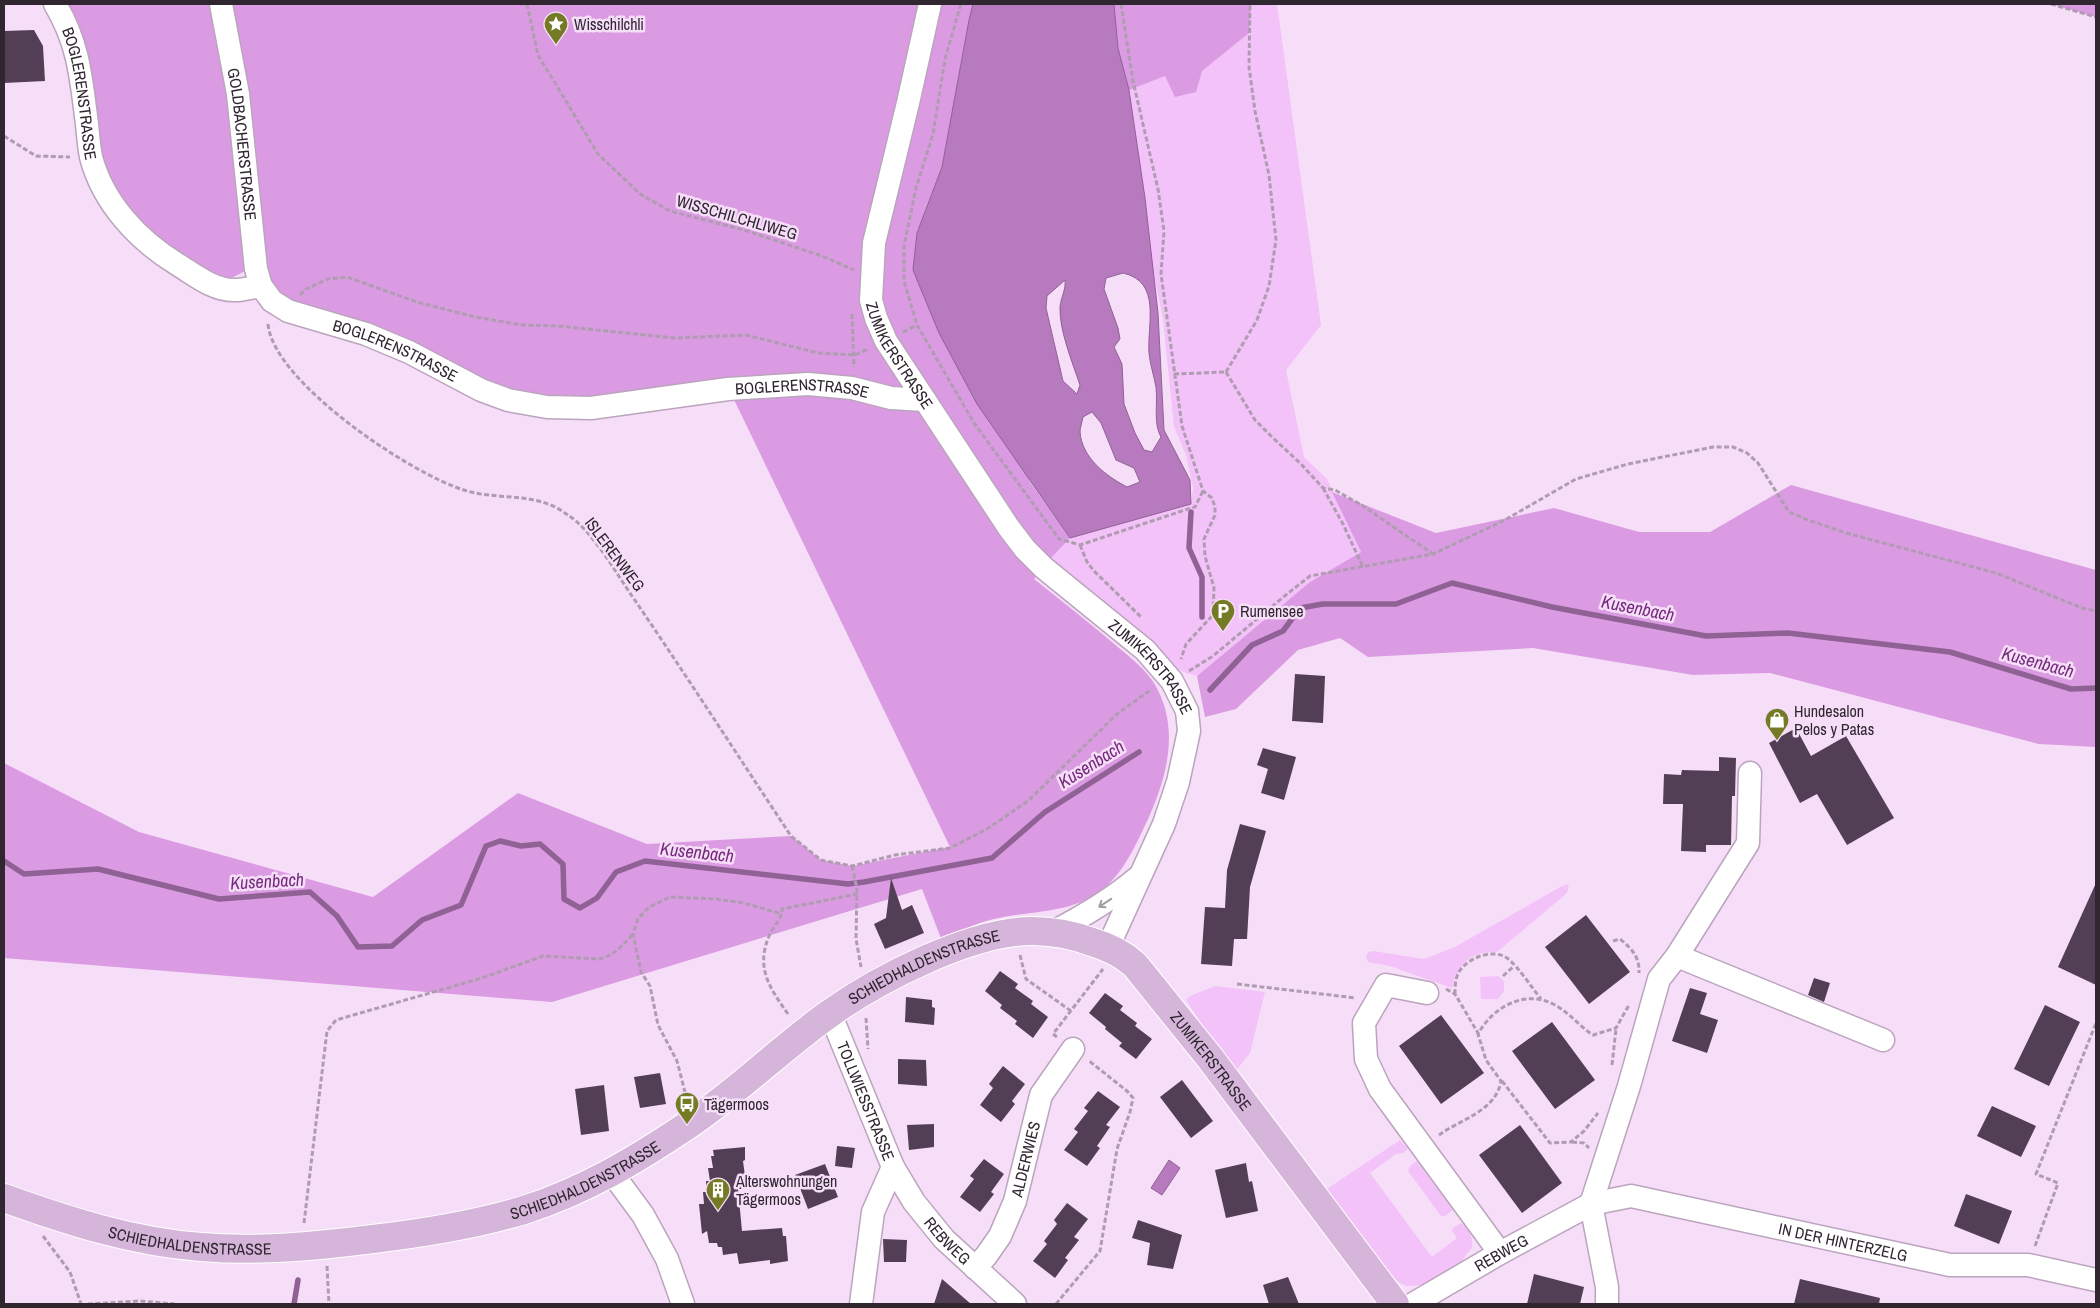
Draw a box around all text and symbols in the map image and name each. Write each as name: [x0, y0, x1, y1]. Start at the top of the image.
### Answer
place icon: Wisschilchli: [543, 11, 569, 45]
place label: Wisschilchli: [574, 13, 644, 35]
street label: BOGLERENSTRASSE: [57, 24, 102, 162]
street label: GOLDBACHERSTRASSE: [222, 66, 262, 222]
street label: WISSCHILCHLIWEG: [674, 189, 800, 245]
street label: ZUMIKERSTRASSE: [861, 299, 939, 413]
street label: BOGLERENSTRASSE: [330, 314, 462, 387]
street label: BOGLERENSTRASSE: [735, 373, 871, 403]
street label: ISLERENWEG: [580, 512, 650, 596]
water label: Kusenbach: [1599, 589, 1677, 627]
parking icon: Rumensee: [1210, 598, 1236, 632]
place label: Rumensee: [1240, 600, 1303, 622]
street label: ZUMIKERSTRASSE: [1104, 614, 1198, 718]
water label: Kusenbach: [1999, 640, 2077, 684]
place label: Hundesalon Pelos y Patas: [1794, 700, 1874, 740]
shop icon: Hundesalon Pelos y Patas: [1764, 707, 1790, 741]
water label: Kusenbach: [1053, 734, 1129, 794]
water label: Kusenbach: [659, 836, 735, 868]
water label: Kusenbach: [229, 867, 305, 895]
one-way arrow: [1099, 898, 1113, 908]
street label: SCHIEDHALDENSTRASSE: [844, 924, 1002, 1010]
street label: ZUMIKERSTRASSE: [1166, 1007, 1257, 1115]
street label: TOLLWIESSTRASSE: [832, 1038, 900, 1164]
bus stop icon: Tägermoos: [674, 1091, 700, 1125]
place label: Tägermoos: [704, 1093, 769, 1115]
street label: ALDERWIES: [1005, 1119, 1045, 1200]
street label: SCHIEDHALDENSTRASSE: [507, 1135, 664, 1225]
place label: Alterswohnungen Tägermoos: [735, 1170, 837, 1210]
building icon: Alterswohnungen Tägermoos: [705, 1177, 731, 1211]
street label: REBWEG: [919, 1212, 976, 1269]
street label: IN DER HINTERZELG: [1777, 1217, 1910, 1267]
street label: SCHIEDHALDENSTRASSE: [106, 1221, 272, 1260]
street label: REBWEG: [1470, 1229, 1532, 1277]

